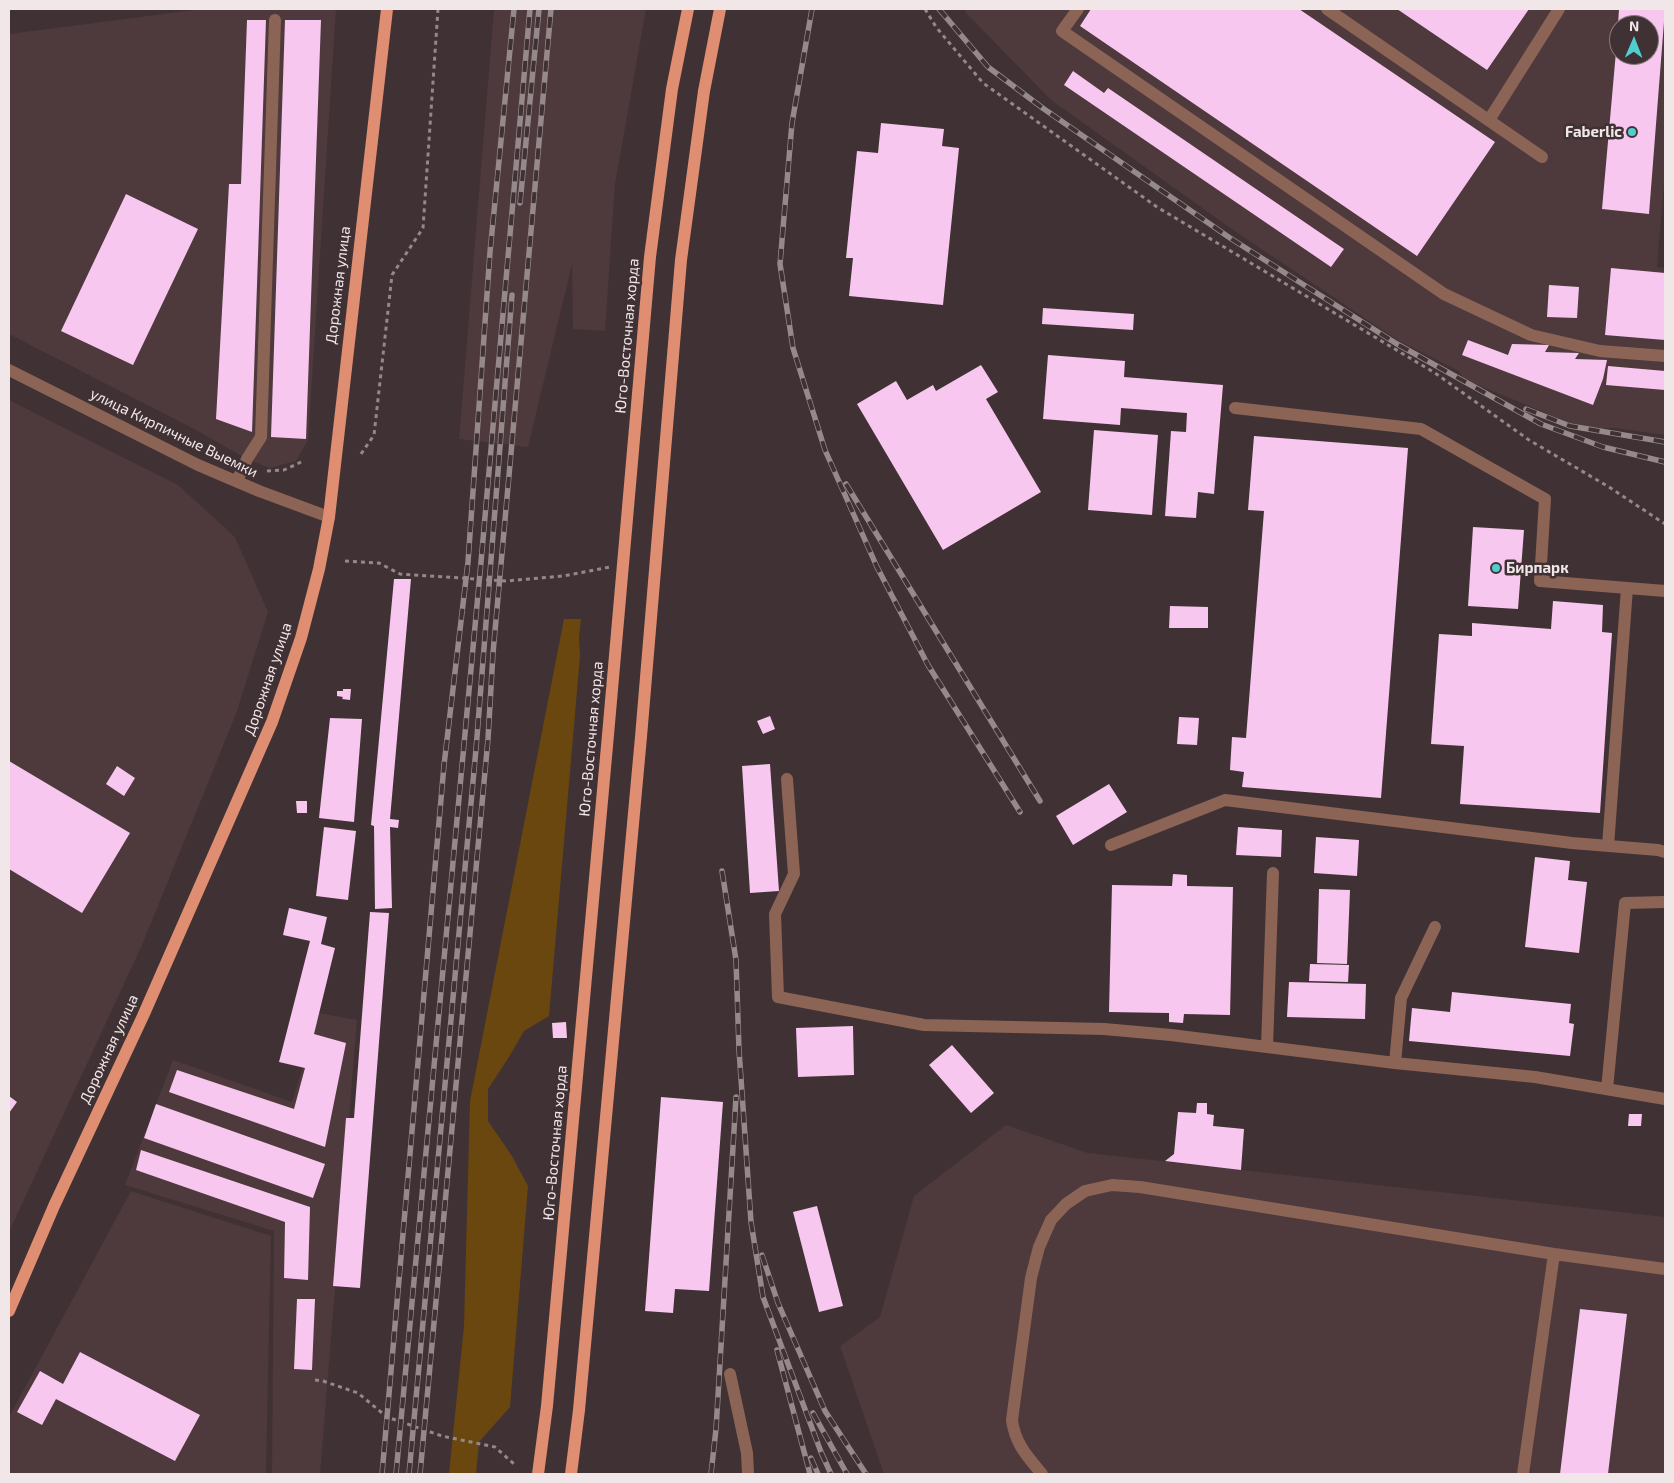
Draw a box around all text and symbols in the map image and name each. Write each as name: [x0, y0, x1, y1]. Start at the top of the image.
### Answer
north arrow: [1609, 15, 1659, 65]
text: N: [1629, 17, 1639, 34]
place label: Faberlic: [1565, 123, 1622, 141]
marker: Faberlic: [1626, 126, 1638, 138]
street label: Дорожная улица: [322, 225, 354, 345]
street label: Юго-Восточная хорда: [611, 258, 643, 414]
street label: улица Кирпичные Выемки: [87, 384, 261, 482]
place label: Бирпарк: [1506, 559, 1569, 577]
marker: Бирпарк: [1490, 562, 1502, 574]
street label: Дорожная улица: [240, 620, 296, 738]
street label: Юго-Восточная хорда: [575, 661, 607, 817]
street label: Дорожная улица: [76, 992, 142, 1106]
street label: Юго-Восточная хорда: [539, 1065, 571, 1221]

